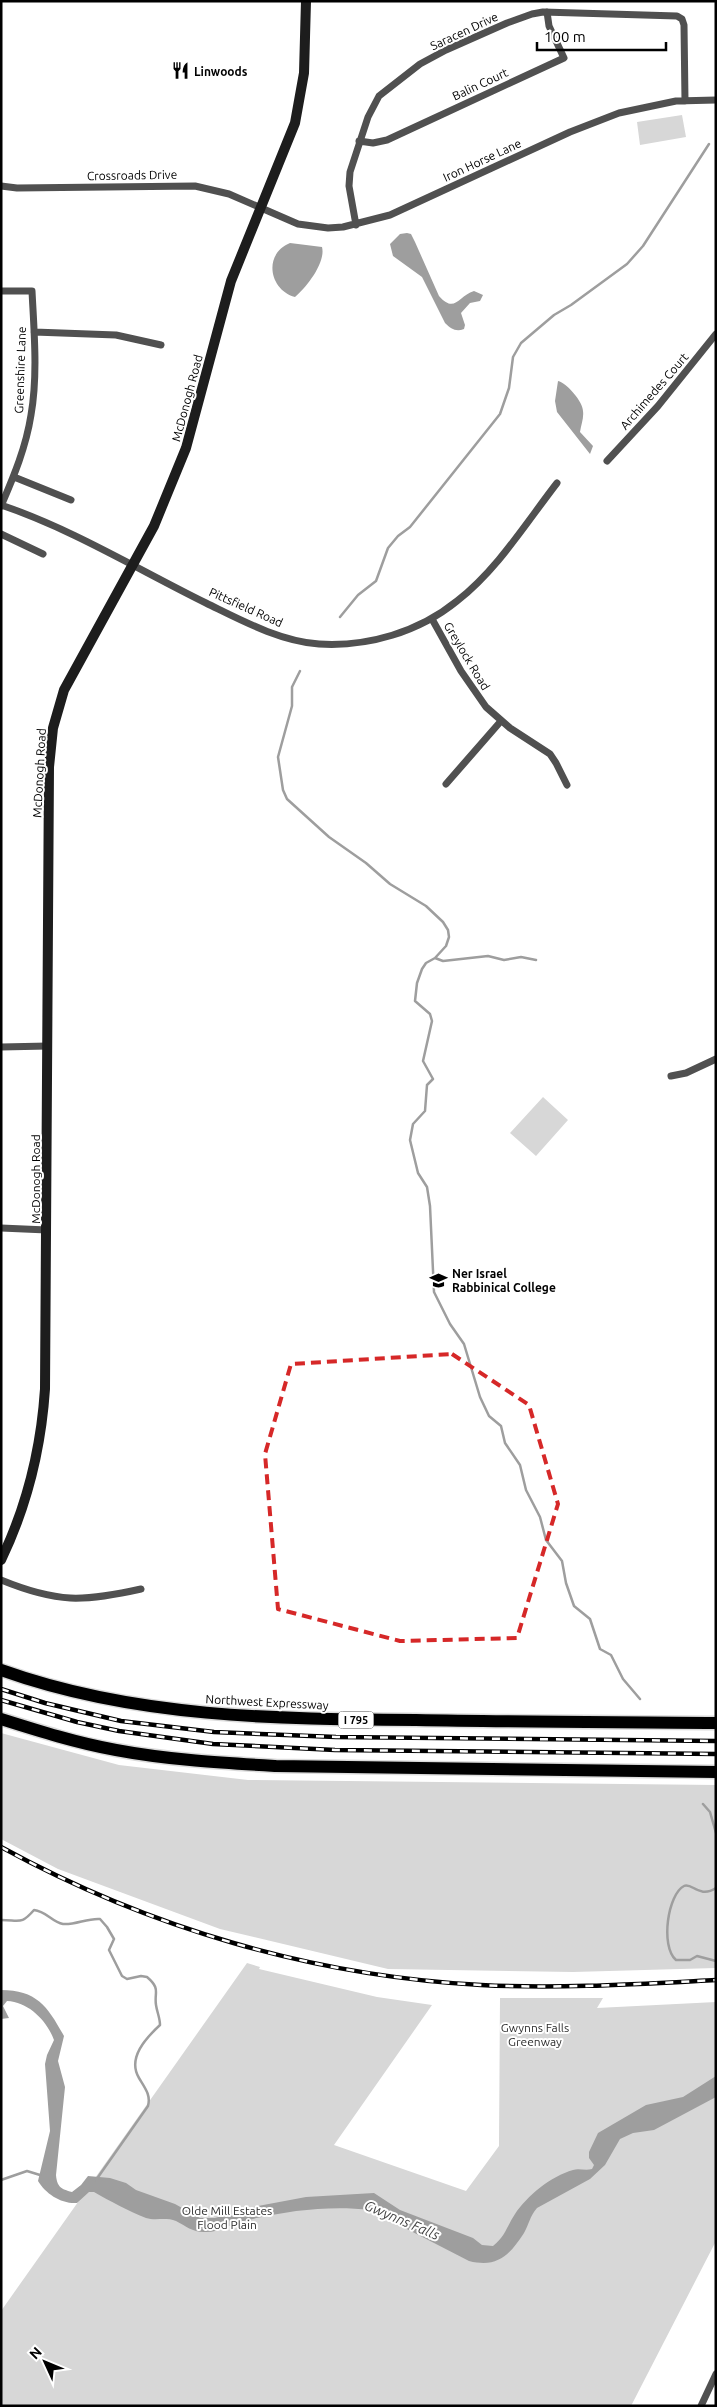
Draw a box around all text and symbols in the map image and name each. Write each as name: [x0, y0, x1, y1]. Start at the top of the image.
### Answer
street label: Saracen Drive: [428, 10, 500, 52]
scale bar: [537, 20, 666, 52]
text: 100 m: [544, 28, 586, 45]
restaurant icon: Linwoods: [170, 61, 190, 81]
place label: Linwoods: [194, 65, 248, 78]
street label: Balin Court: [450, 65, 510, 103]
street label: Iron Horse Lane: [441, 136, 523, 184]
street label: Crossroads Drive: [87, 168, 177, 182]
street label: Greenshire Lane: [12, 326, 28, 414]
street label: Archimedes Court: [617, 350, 691, 432]
street label: McDonogh Road: [169, 353, 205, 443]
street label: Pittsfield Road: [207, 585, 285, 629]
street label: Greylock Road: [442, 620, 492, 692]
street label: McDonogh Road: [30, 728, 48, 818]
street label: McDonogh Road: [29, 1134, 42, 1224]
place label: Ner Israel Rabbinical College: [452, 1267, 556, 1294]
school or university icon: Ner Israel Rabbinical College: [428, 1270, 448, 1290]
street label: Northwest Expressway: [205, 1692, 329, 1712]
road number: I 795: [338, 1712, 374, 1728]
park label: Gwynns Falls Greenway: [501, 2021, 569, 2048]
water label: Gwynns Falls: [362, 2197, 442, 2243]
park label: Olde Mill Estates Flood Plain: [182, 2204, 272, 2231]
north arrow: [20, 2337, 70, 2387]
text: N: [26, 2344, 45, 2362]

